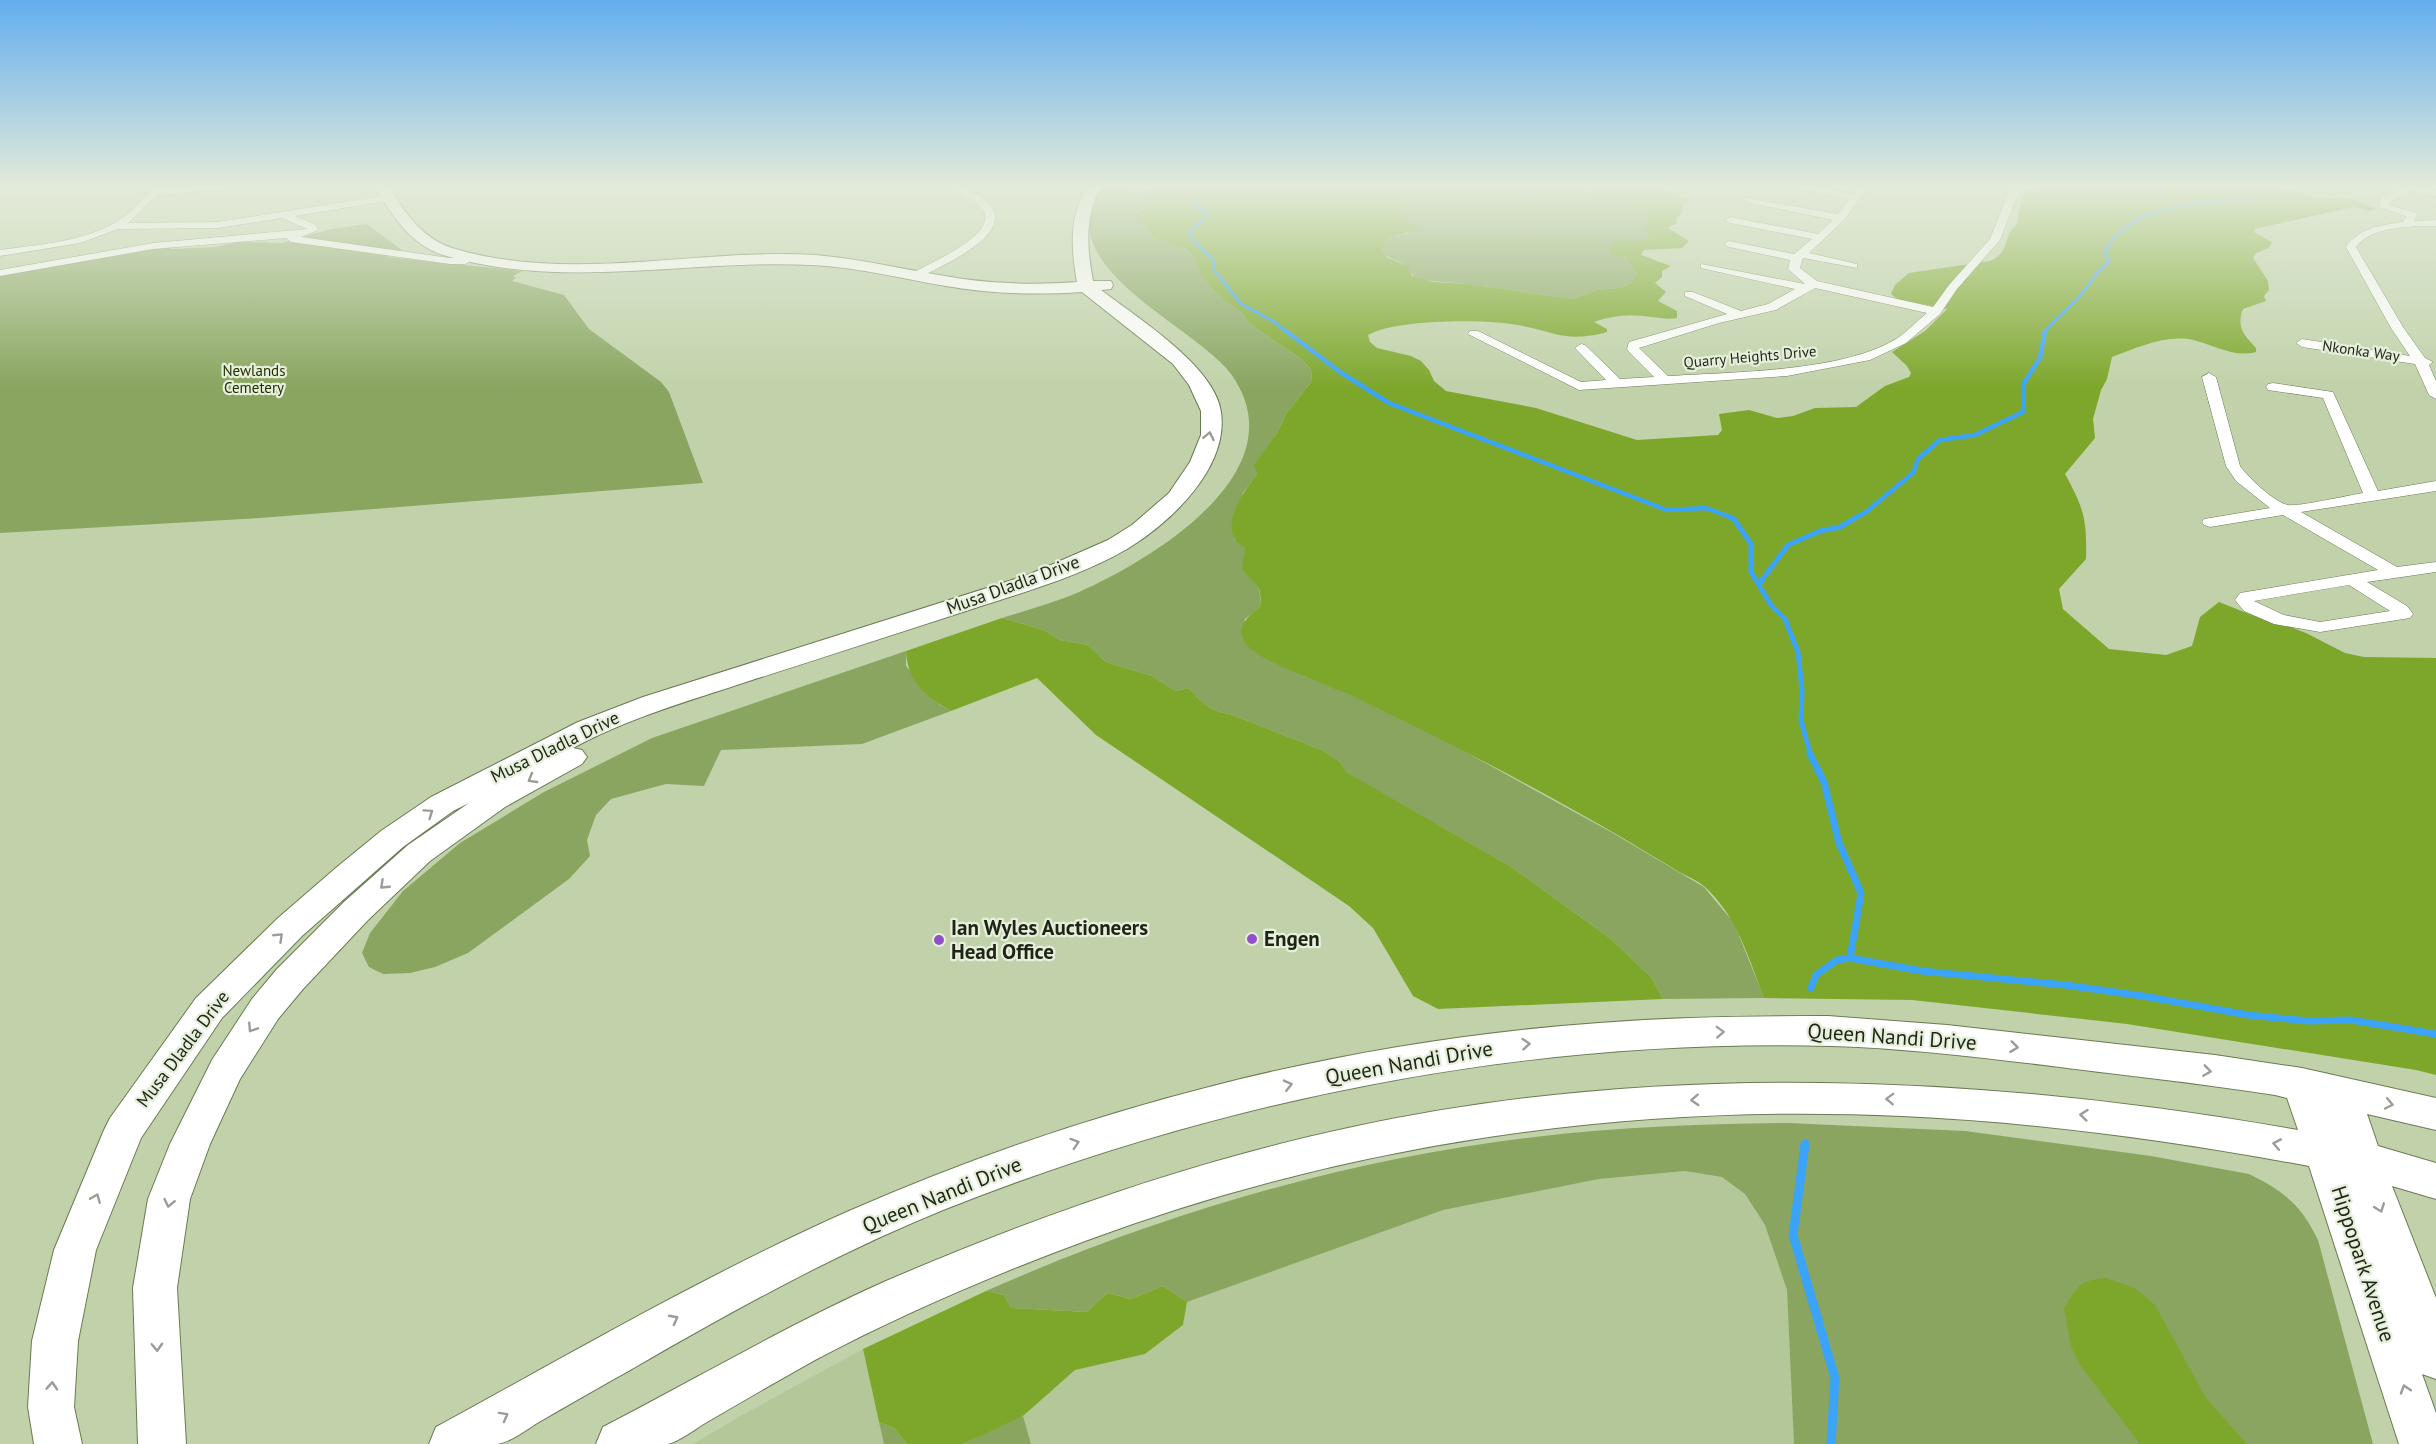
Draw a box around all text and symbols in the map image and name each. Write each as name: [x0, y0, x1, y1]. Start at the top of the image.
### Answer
street label: Nkonka Way: [2321, 336, 2401, 365]
street label: Quarry Heights Drive: [1683, 341, 1817, 372]
park label: Newlands Cemetery: [223, 361, 286, 397]
one-way arrow: [1202, 431, 1215, 441]
street label: Musa Dladla Drive: [943, 550, 1083, 619]
street label: Musa Dladla Drive: [487, 705, 623, 788]
one-way arrow: [528, 771, 538, 783]
one-way arrow: [423, 809, 434, 820]
one-way arrow: [380, 878, 391, 889]
place label: Ian Wyles Auctioneers Head Office: [951, 914, 1148, 965]
place label: Engen: [1264, 925, 1320, 952]
marker: Engen: [1245, 932, 1259, 946]
one-way arrow: [273, 933, 283, 944]
marker: Ian Wyles Auctioneers Head Office: [932, 933, 946, 947]
street label: Musa Dladla Drive: [131, 986, 234, 1112]
street label: Queen Nandi Drive: [1807, 1017, 1978, 1056]
one-way arrow: [248, 1022, 260, 1032]
one-way arrow: [1716, 1025, 1725, 1038]
street label: Queen Nandi Drive: [1323, 1034, 1495, 1091]
one-way arrow: [1521, 1038, 1530, 1051]
one-way arrow: [2009, 1040, 2018, 1053]
one-way arrow: [2202, 1065, 2212, 1077]
one-way arrow: [1283, 1079, 1293, 1092]
one-way arrow: [1691, 1093, 1700, 1106]
one-way arrow: [1885, 1093, 1894, 1106]
one-way arrow: [2383, 1096, 2393, 1109]
one-way arrow: [2080, 1109, 2089, 1121]
one-way arrow: [1069, 1138, 1080, 1151]
one-way arrow: [2272, 1138, 2282, 1151]
street label: Queen Nandi Drive: [858, 1150, 1025, 1239]
street label: Hippopark Avenue: [2326, 1182, 2401, 1345]
one-way arrow: [89, 1193, 101, 1204]
one-way arrow: [163, 1198, 176, 1208]
one-way arrow: [2373, 1202, 2386, 1213]
one-way arrow: [667, 1315, 678, 1326]
one-way arrow: [151, 1342, 164, 1351]
one-way arrow: [46, 1382, 59, 1391]
one-way arrow: [2400, 1384, 2412, 1394]
one-way arrow: [498, 1412, 508, 1423]

